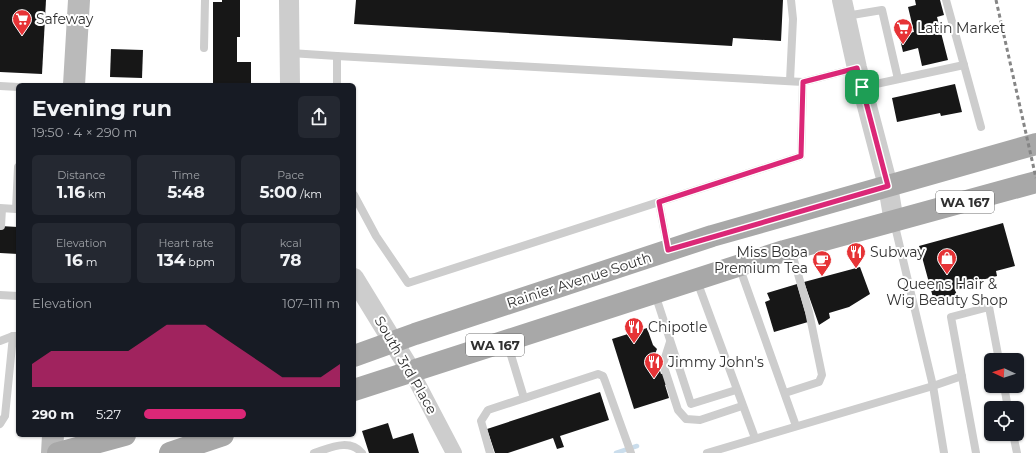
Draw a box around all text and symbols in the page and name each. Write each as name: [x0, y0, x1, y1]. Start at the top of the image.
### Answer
supermarket icon: Safeway: [11, 8, 33, 36]
place label: Safeway: [36, 10, 94, 28]
supermarket icon: Latin Market: [892, 17, 914, 45]
place label: Latin Market: [917, 19, 1006, 37]
pin: [845, 70, 879, 104]
icon: arrive: [851, 76, 873, 98]
text: Evening run: [32, 95, 172, 122]
button: share: [298, 96, 340, 138]
text: 19:50 · 4 × 290 m: [32, 124, 137, 140]
text: Distance: [57, 168, 105, 182]
text: Time: [172, 168, 200, 182]
text: Pace: [277, 168, 304, 182]
text: 1.16: [57, 182, 85, 202]
text: 5:48: [167, 182, 205, 202]
text: 5:00: [259, 182, 297, 202]
text: km: [85, 187, 106, 201]
text: /km: [297, 187, 322, 201]
road number: WA 167: [936, 191, 994, 213]
text: Elevation: [56, 236, 107, 250]
text: Heart rate: [158, 236, 214, 250]
text: kcal: [280, 236, 302, 250]
restaurant icon: Subway: [845, 241, 867, 269]
place label: Miss Boba Premium Tea: [714, 243, 808, 277]
place label: Subway: [870, 243, 925, 261]
shop icon: Queens Hair & Wig Beauty Shop: [936, 247, 958, 275]
street label: Rainier Avenue South: [504, 248, 654, 312]
cafe icon: Miss Boba Premium Tea: [811, 249, 833, 277]
text: 16: [65, 250, 83, 270]
text: 134: [157, 250, 185, 270]
text: 78: [280, 250, 301, 270]
text: m: [83, 255, 97, 269]
text: bpm: [185, 255, 215, 269]
place label: Queens Hair & Wig Beauty Shop: [886, 275, 1008, 309]
text: Elevation: [32, 295, 92, 311]
text: 107–111 m: [282, 295, 340, 311]
street label: South 3rd Place: [371, 313, 441, 417]
restaurant icon: Chipotle: [623, 316, 645, 344]
place label: Chipotle: [648, 318, 707, 336]
road number: WA 167: [466, 334, 524, 356]
restaurant icon: Jimmy John's: [643, 351, 665, 379]
place label: Jimmy John's: [667, 353, 764, 371]
north arrow: [984, 353, 1024, 393]
map controls: [984, 353, 1024, 441]
button: locate: [984, 401, 1024, 441]
text: 290 m: [32, 406, 74, 422]
text: 5:27: [96, 406, 121, 422]

